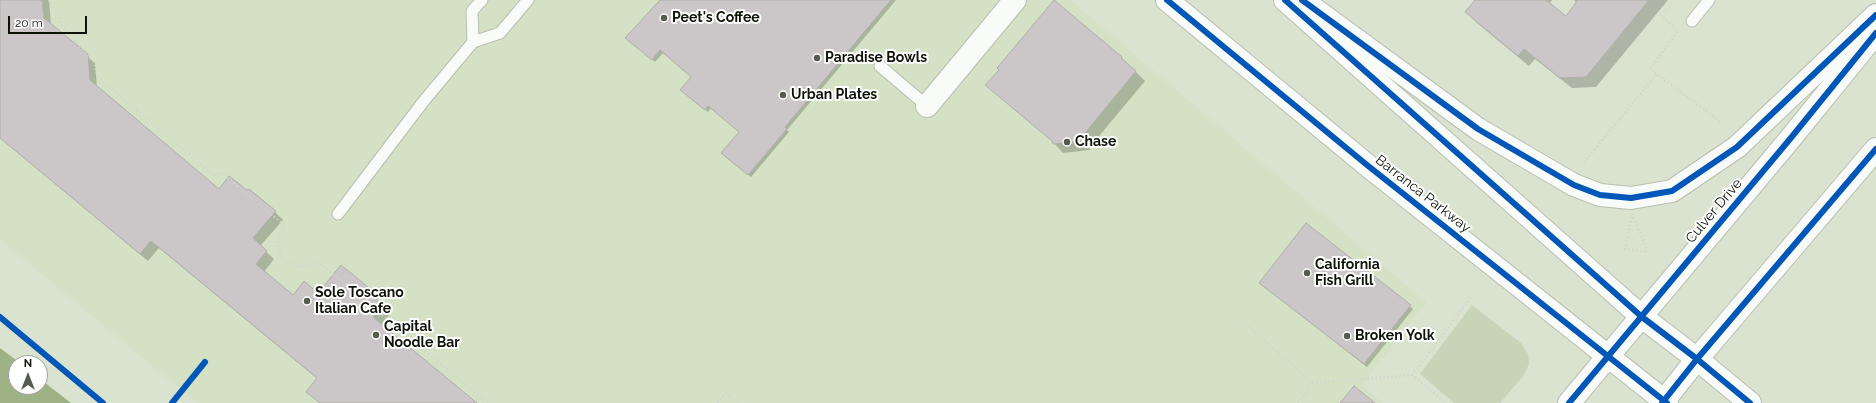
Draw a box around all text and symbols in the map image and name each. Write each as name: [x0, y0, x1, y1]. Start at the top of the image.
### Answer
scale bar: [10, 8, 89, 34]
place label: Peet's Coffee: [672, 10, 760, 26]
marker: Peet's Coffee: [659, 13, 669, 23]
text: 20 m: [15, 16, 43, 30]
place label: Paradise Bowls: [825, 50, 927, 66]
marker: Paradise Bowls: [812, 53, 822, 63]
place label: Urban Plates: [791, 87, 877, 103]
marker: Urban Plates: [778, 90, 788, 100]
place label: Chase: [1075, 134, 1116, 150]
marker: Chase: [1062, 137, 1072, 147]
street label: Barranca Parkway: [1372, 152, 1474, 236]
street label: Culver Drive: [1682, 175, 1746, 247]
place label: California Fish Grill: [1315, 257, 1380, 290]
marker: California Fish Grill: [1302, 268, 1312, 278]
place label: Sole Toscano Italian Cafe: [315, 285, 404, 318]
marker: Sole Toscano Italian Cafe: [302, 296, 312, 306]
place label: Capital Noodle Bar: [384, 319, 460, 352]
place label: Broken Yolk: [1355, 328, 1435, 344]
marker: Capital Noodle Bar: [371, 330, 381, 340]
marker: Broken Yolk: [1342, 331, 1352, 341]
north arrow: [8, 355, 48, 395]
text: N: [24, 357, 32, 370]

